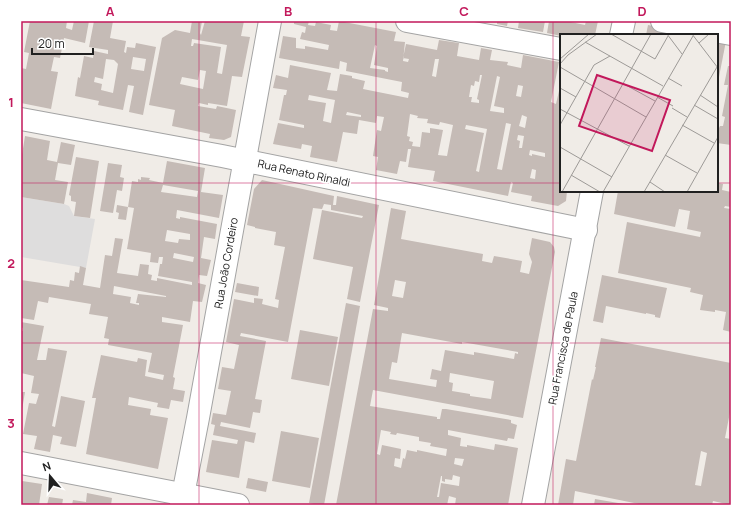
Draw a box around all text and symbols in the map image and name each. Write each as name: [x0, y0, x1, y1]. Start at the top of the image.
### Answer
text: A: [106, 2, 115, 20]
text: B: [284, 2, 292, 20]
text: C: [459, 2, 469, 20]
text: D: [637, 2, 647, 20]
scale bar: [32, 30, 93, 56]
inset map: [560, 34, 718, 192]
text: 20 m: [38, 35, 65, 52]
text: 1: [8, 93, 14, 111]
street label: Rua Renato Rinaldi: [256, 155, 352, 190]
street label: Rua João Cordeiro: [210, 216, 241, 310]
text: 2: [7, 254, 15, 272]
street label: Rua Francisca de Paula: [544, 290, 581, 406]
text: 3: [7, 414, 15, 432]
north arrow: [30, 456, 70, 496]
text: N: [40, 458, 53, 474]

